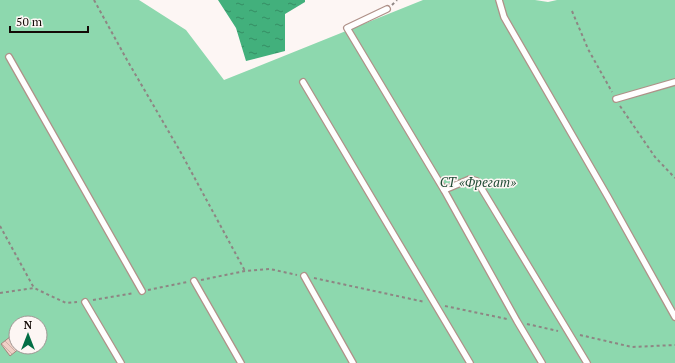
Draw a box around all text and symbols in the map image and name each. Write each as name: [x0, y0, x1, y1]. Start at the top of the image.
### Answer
scale bar: [10, 8, 88, 34]
text: 50 m: [16, 14, 43, 29]
park label: СТ «Фрегат»: [440, 173, 516, 191]
north arrow: [8, 315, 48, 355]
text: N: [24, 318, 33, 332]

